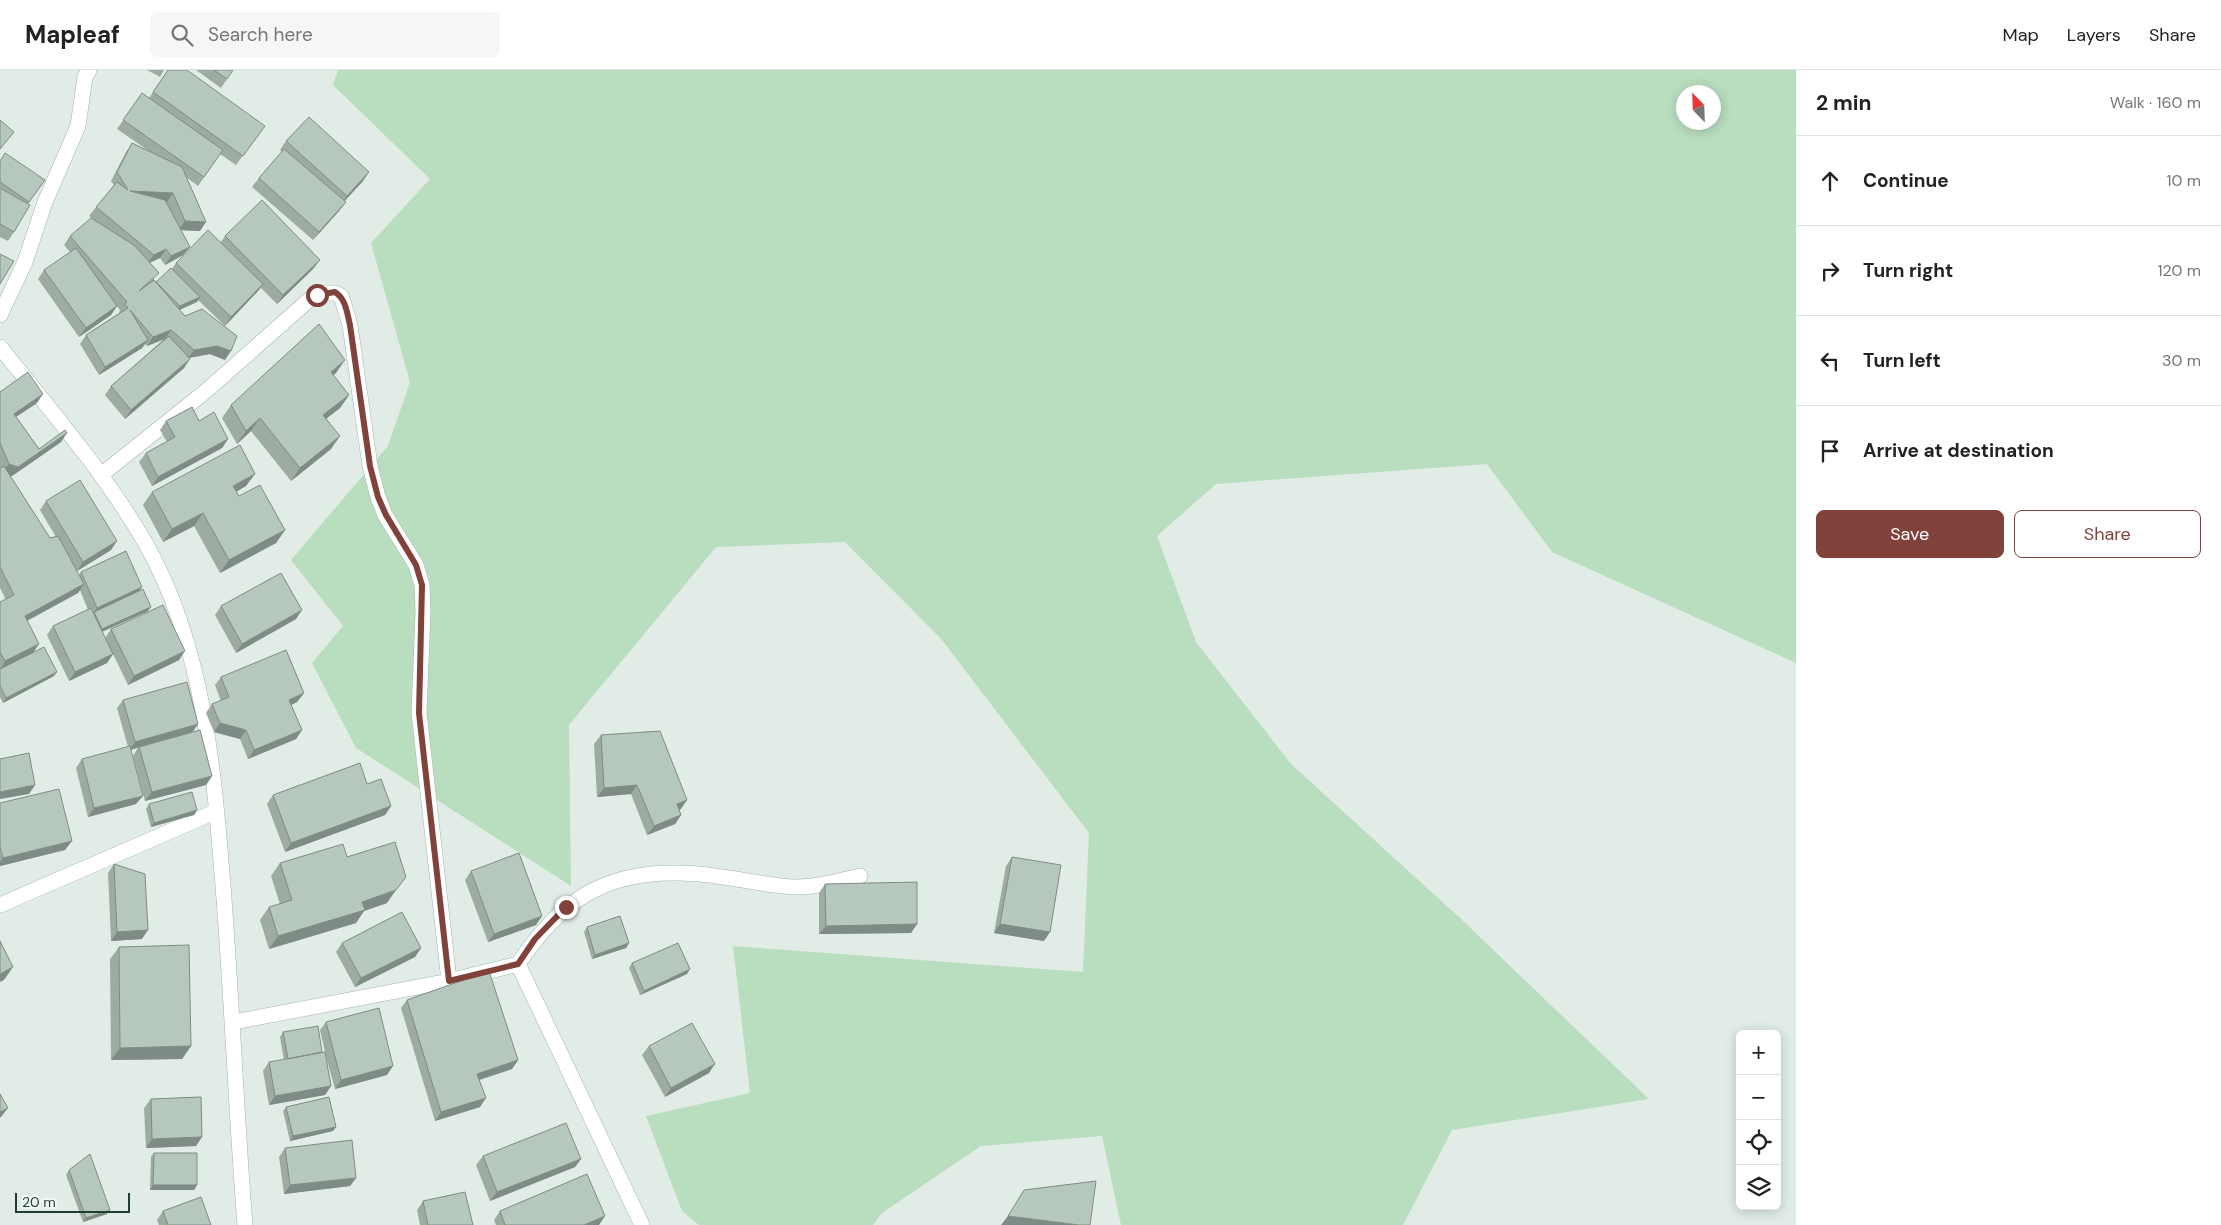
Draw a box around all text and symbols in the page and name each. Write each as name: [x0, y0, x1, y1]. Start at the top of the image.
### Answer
search box: [150, 12, 500, 57]
text: Mapleaf: [25, 19, 120, 50]
icon: search: [168, 21, 196, 49]
text: Search here: [208, 22, 313, 47]
text: Map: [2003, 23, 2039, 47]
text: Layers: [2067, 23, 2121, 47]
text: Share: [2149, 23, 2196, 47]
north arrow: [1676, 85, 1721, 130]
text: 2 min: [1816, 89, 1872, 117]
text: Walk · 160 m: [2110, 92, 2201, 113]
icon: ahead: [1816, 167, 1844, 195]
text: Continue: [1863, 168, 1949, 193]
text: 10 m: [2167, 170, 2201, 191]
icon: right: [1816, 257, 1844, 285]
text: Turn right: [1863, 258, 1953, 283]
text: 120 m: [2157, 260, 2201, 281]
route start: [306, 284, 329, 307]
icon: left: [1816, 347, 1844, 375]
text: Turn left: [1863, 348, 1941, 373]
text: 30 m: [2162, 350, 2201, 371]
icon: arrive: [1816, 437, 1844, 465]
text: Arrive at destination: [1863, 438, 2054, 463]
button: Save: [1816, 510, 2004, 558]
button: Share: [2014, 510, 2201, 558]
route end: [555, 896, 578, 919]
map controls: [1736, 1030, 1781, 1210]
button: +: [1736, 1030, 1781, 1075]
button: −: [1736, 1075, 1781, 1120]
button: locate: [1736, 1120, 1781, 1165]
button: layers: [1736, 1165, 1781, 1210]
scale bar: [15, 1190, 130, 1213]
text: 20 m: [22, 1193, 56, 1211]

